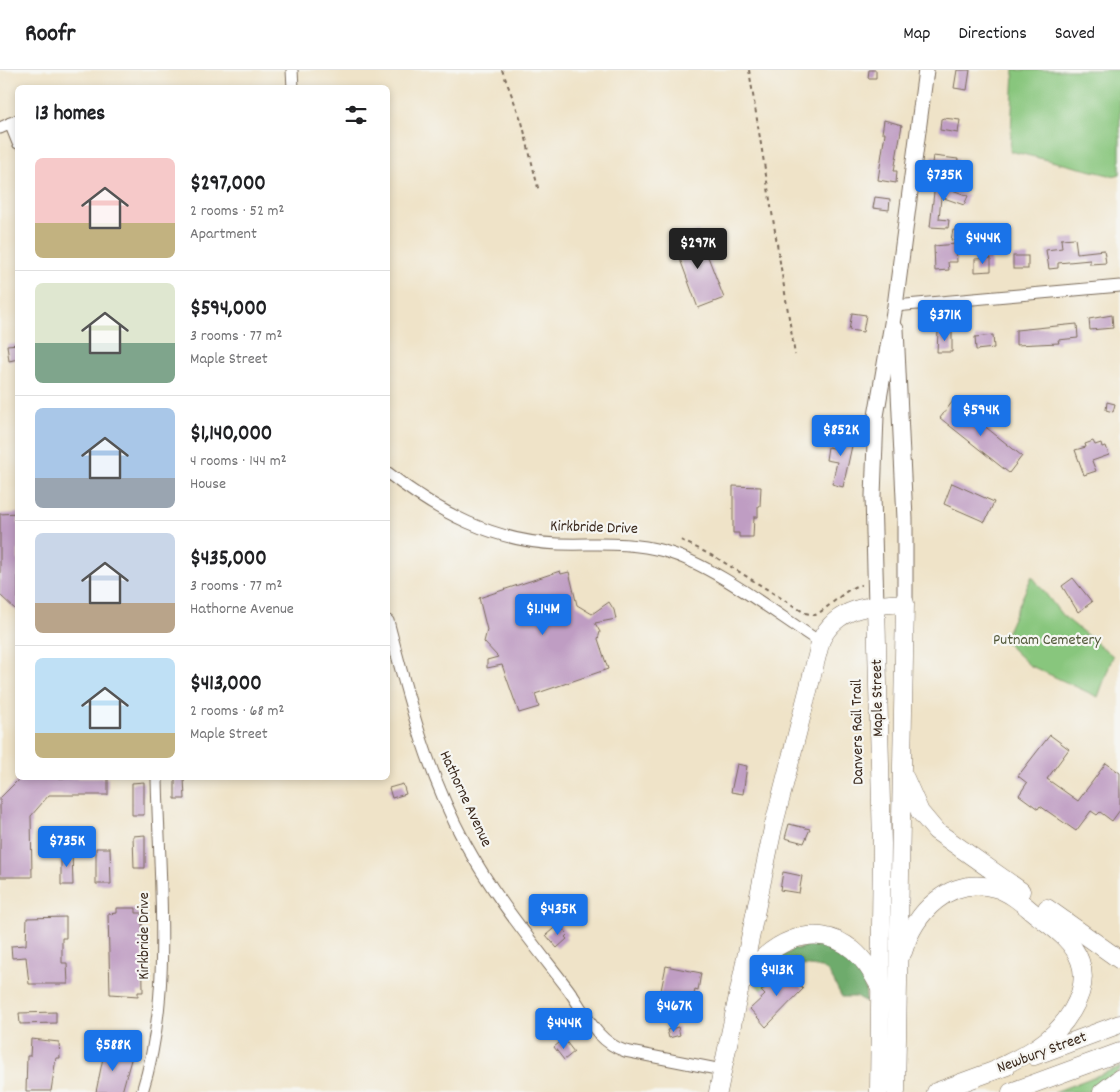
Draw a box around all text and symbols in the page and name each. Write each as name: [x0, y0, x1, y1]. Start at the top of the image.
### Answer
text: Roofr: [25, 18, 75, 52]
text: Map: [903, 22, 930, 47]
text: Directions: [958, 22, 1027, 47]
text: Saved: [1055, 22, 1095, 47]
text: 13 homes: [35, 100, 105, 130]
icon: filters: [342, 101, 370, 129]
pin: $735K: [909, 160, 979, 202]
text: $735K: [926, 164, 962, 187]
text: $297,000: [190, 170, 266, 200]
icon: home: [75, 178, 135, 238]
text: 2 rooms · 52 m²: [190, 200, 284, 223]
pin: $444K: [948, 222, 1018, 265]
text: Apartment: [190, 223, 257, 246]
text: $444K: [965, 227, 1001, 250]
pin: $297K: [663, 228, 733, 270]
text: $297K: [680, 232, 716, 255]
text: $594,000: [190, 295, 267, 325]
pin: $371K: [910, 300, 980, 342]
icon: home: [75, 303, 135, 363]
text: $371K: [929, 304, 961, 327]
text: 3 rooms · 77 m²: [190, 325, 282, 348]
text: Maple Street: [190, 348, 268, 371]
pin: $594K: [946, 394, 1016, 437]
text: $594K: [963, 399, 999, 422]
pin: $852K: [806, 414, 876, 457]
text: $852K: [823, 419, 859, 442]
text: $1,140,000: [190, 420, 272, 450]
icon: home: [75, 428, 135, 488]
text: 4 rooms · 144 m²: [190, 450, 286, 473]
text: House: [190, 473, 226, 496]
street label: Kirkbride Drive: [550, 515, 638, 541]
text: $435,000: [190, 545, 267, 575]
icon: home: [75, 553, 135, 613]
text: 3 rooms · 77 m²: [190, 575, 282, 598]
pin: $1.14M: [502, 594, 584, 636]
text: Hathorne Avenue: [190, 598, 294, 621]
text: $1.14M: [526, 598, 560, 621]
park label: Putnam Cemetery: [993, 629, 1101, 652]
street label: Maple Street: [866, 659, 890, 737]
text: $413,000: [190, 670, 262, 700]
icon: home: [75, 678, 135, 738]
street label: Danvers Rail Trail: [846, 679, 870, 785]
text: 2 rooms · 68 m²: [190, 700, 284, 723]
text: Maple Street: [190, 723, 268, 746]
street label: Hathorne Avenue: [433, 747, 497, 851]
pin: $735K: [32, 826, 102, 868]
text: $735K: [49, 830, 85, 853]
street label: Kirkbride Drive: [133, 892, 156, 980]
pin: $435K: [523, 894, 593, 936]
text: $435K: [540, 898, 576, 921]
pin: $413K: [742, 954, 812, 997]
text: $413K: [761, 959, 793, 982]
pin: $467K: [639, 990, 709, 1033]
text: $467K: [656, 995, 692, 1018]
pin: $444K: [529, 1008, 599, 1050]
text: $444K: [546, 1012, 582, 1035]
street label: Newbury Street: [994, 1026, 1090, 1080]
pin: $588K: [78, 1030, 148, 1072]
text: $588K: [95, 1034, 131, 1057]

